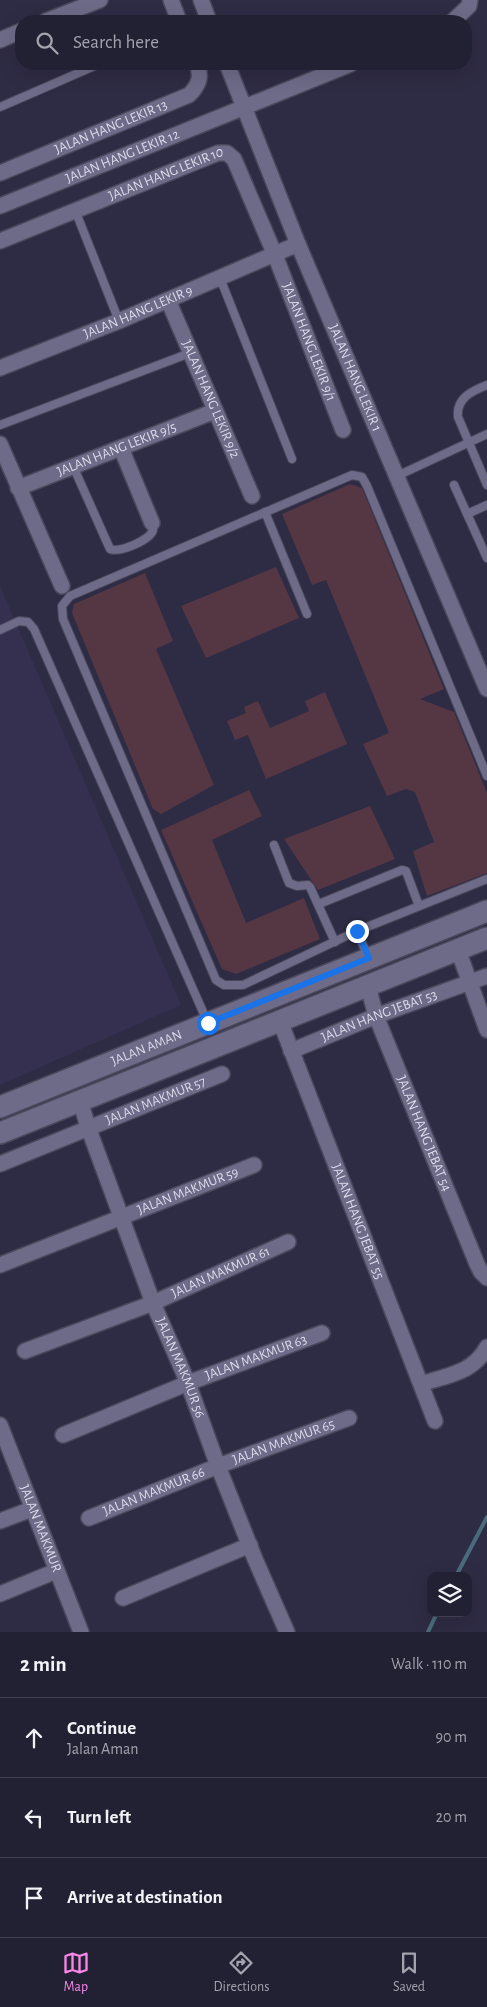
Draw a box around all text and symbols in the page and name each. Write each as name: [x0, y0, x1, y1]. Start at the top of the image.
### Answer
search box: [15, 15, 472, 70]
icon: search: [33, 29, 61, 57]
text: Search here: [73, 33, 159, 52]
street label: JALAN HANG LEKIR 13: [52, 98, 170, 157]
street label: JALAN HANG LEKIR 12: [64, 127, 181, 186]
street label: JALAN HANG LEKIR 10: [107, 146, 223, 203]
street label: JALAN HANG LEKIR 9/1: [280, 281, 338, 403]
street label: JALAN HANG LEKIR 9: [82, 283, 195, 341]
street label: JALAN HANG LEKIR 1: [326, 322, 384, 434]
street label: JALAN HANG LEKIR 9/2: [179, 338, 242, 460]
street label: JALAN HANG LEKIR 9/5: [55, 420, 178, 479]
route end: [346, 920, 369, 943]
street label: JALAN HANG JEBAT 53: [319, 987, 439, 1045]
route start: [197, 1012, 220, 1035]
street label: JALAN AMAN: [109, 1028, 184, 1069]
street label: JALAN MAKMUR 57: [104, 1074, 208, 1127]
street label: JALAN HANG JEBAT 54: [394, 1074, 454, 1194]
street label: JALAN HANG JEBAT 55: [329, 1162, 386, 1281]
street label: JALAN MAKMUR 59: [135, 1165, 240, 1217]
street label: JALAN MAKMUR 61: [169, 1244, 272, 1301]
street label: JALAN MAKMUR 56: [153, 1315, 207, 1420]
street label: JALAN MAKMUR 63: [203, 1332, 309, 1383]
street label: JALAN MAKMUR 65: [231, 1417, 337, 1467]
street label: JALAN MAKMUR 66: [101, 1465, 207, 1519]
street label: JALAN MAKMUR: [17, 1483, 64, 1574]
map controls: [427, 1572, 472, 1617]
button: layers: [427, 1572, 472, 1617]
text: 2 min: [20, 1654, 67, 1675]
text: Walk · 110 m: [391, 1656, 467, 1672]
text: Continue: [67, 1719, 136, 1738]
icon: ahead: [20, 1724, 48, 1752]
text: 90 m: [436, 1729, 467, 1745]
text: Jalan Aman: [67, 1741, 139, 1757]
icon: left: [20, 1804, 48, 1832]
text: Turn left: [67, 1808, 131, 1827]
text: 20 m: [436, 1809, 467, 1825]
icon: arrive: [20, 1884, 48, 1912]
text: Arrive at destination: [67, 1888, 223, 1907]
tab: Map: [62, 1949, 90, 1996]
tab: Directions: [214, 1949, 269, 1996]
tab: Saved: [393, 1949, 425, 1996]

